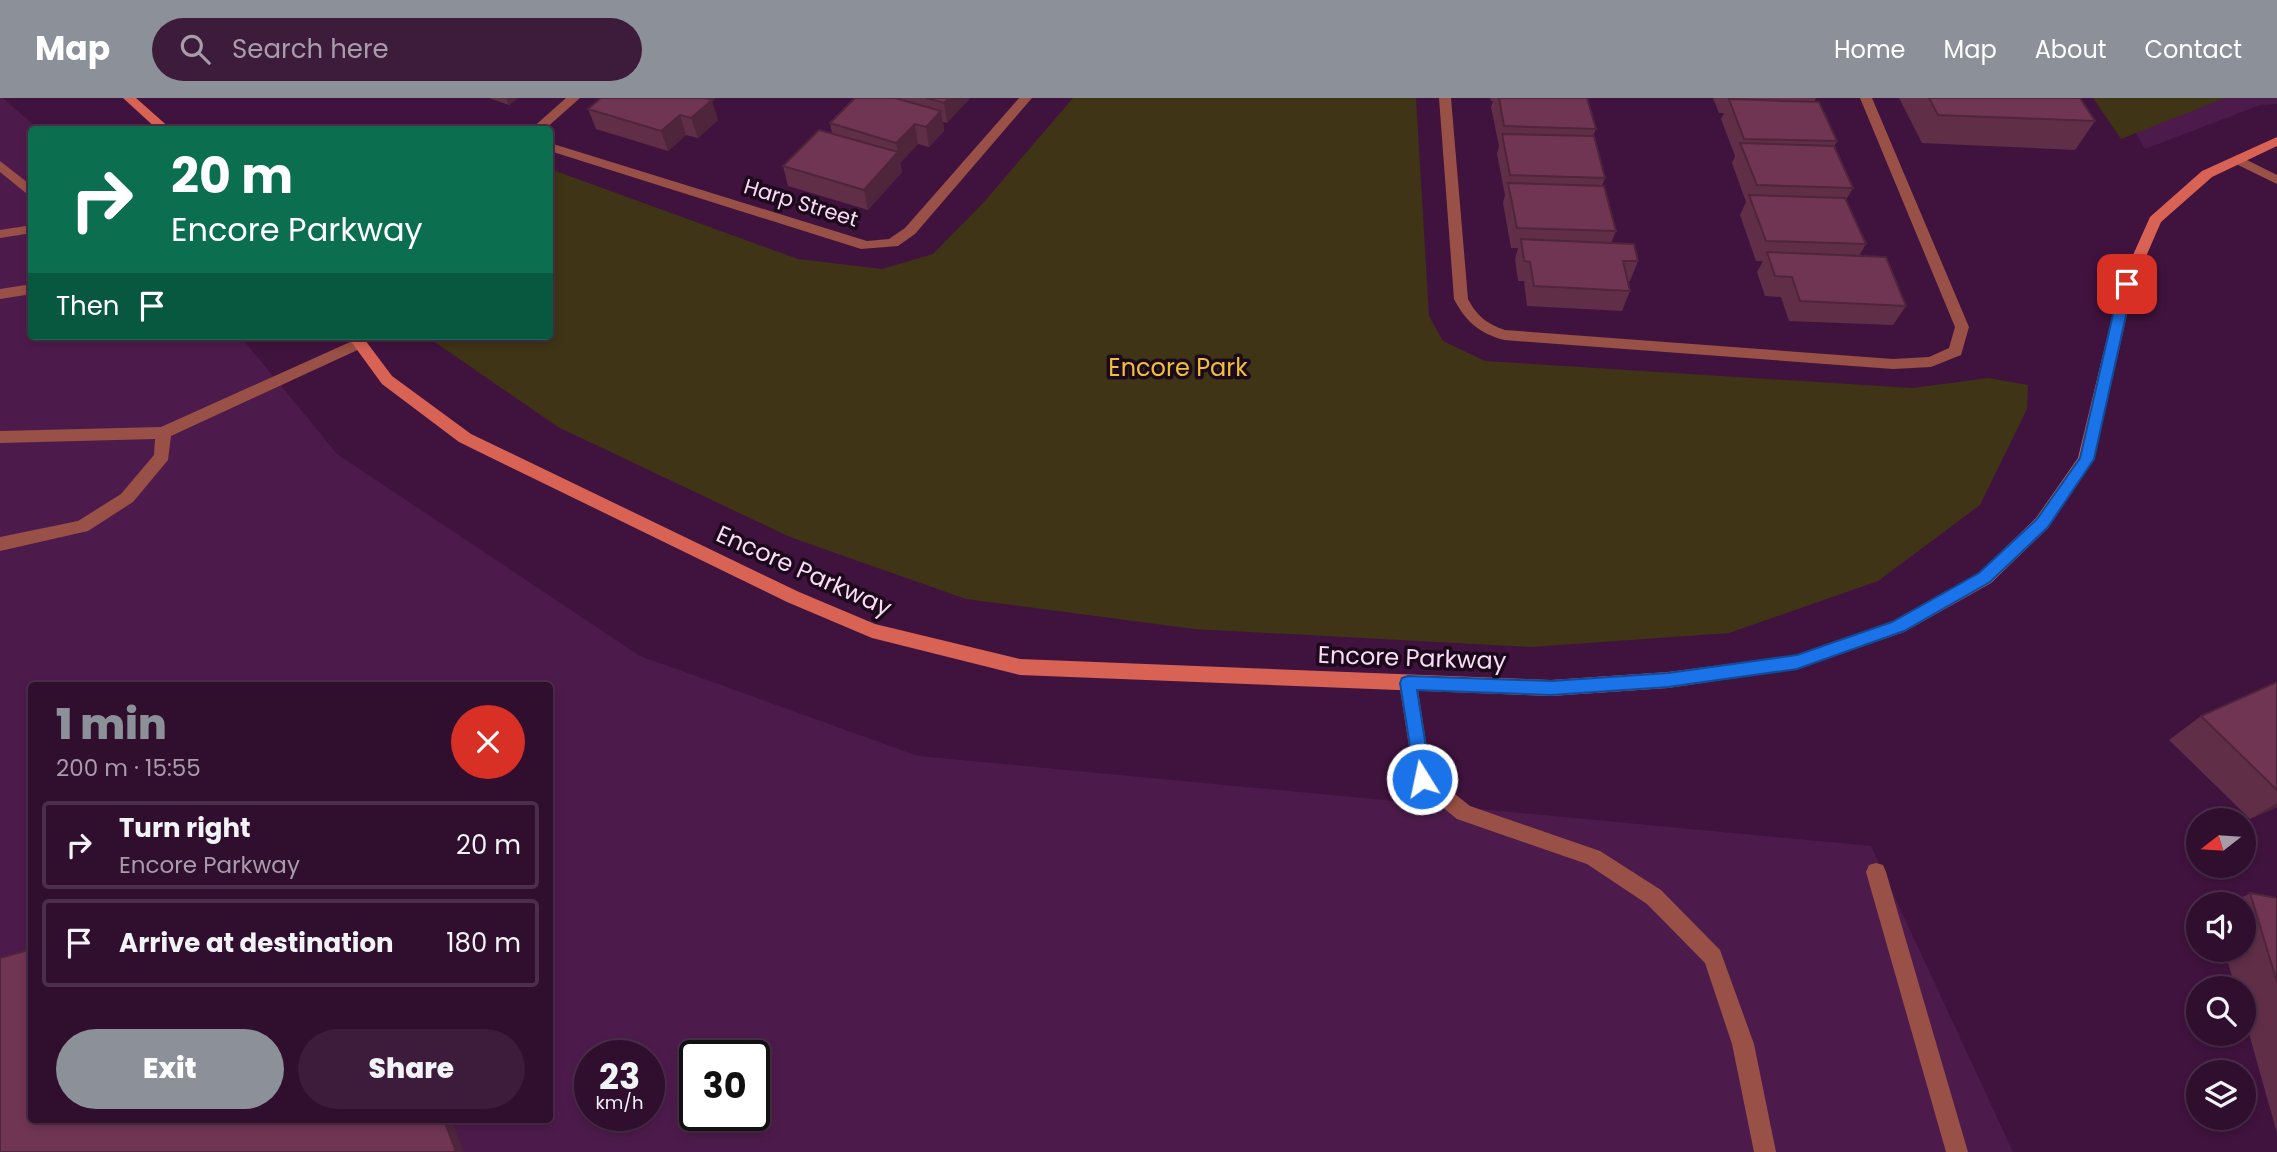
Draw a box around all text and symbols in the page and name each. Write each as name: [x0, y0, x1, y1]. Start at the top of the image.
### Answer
search box: [152, 18, 642, 81]
text: Map: [35, 25, 110, 72]
icon: search: [176, 30, 214, 68]
text: Search here: [232, 31, 389, 67]
text: Home: [1834, 33, 1906, 66]
text: Map: [1944, 33, 1997, 66]
text: About: [2035, 33, 2106, 66]
text: Contact: [2144, 33, 2242, 66]
text: 20 m: [171, 142, 293, 210]
icon: right: [56, 154, 147, 245]
street label: Harp Street: [741, 171, 862, 234]
text: Encore Parkway: [171, 207, 423, 252]
pin: [2097, 254, 2157, 314]
icon: arrive: [2108, 265, 2146, 303]
icon: arrive: [133, 287, 171, 325]
text: Then: [56, 288, 119, 324]
park label: Encore Park: [1108, 351, 1248, 384]
street label: Encore Parkway: [711, 517, 898, 624]
street label: Encore Parkway: [1317, 638, 1507, 677]
text: 1 min: [56, 695, 167, 754]
button: close: [451, 705, 525, 779]
position arrow: [1385, 742, 1459, 816]
text: 200 m · 15:55: [56, 752, 201, 784]
north arrow: [2186, 808, 2256, 878]
map controls: [2186, 808, 2256, 1130]
text: Turn right: [119, 810, 251, 846]
icon: right: [60, 826, 98, 864]
text: 20 m: [456, 827, 521, 863]
text: Encore Parkway: [119, 849, 300, 881]
button: sound: [2186, 892, 2256, 962]
icon: arrive: [60, 924, 98, 962]
text: Arrive at destination: [119, 925, 394, 961]
text: 180 m: [446, 925, 521, 961]
button: search: [2186, 976, 2256, 1046]
button: Exit: [56, 1029, 284, 1109]
button: Share: [298, 1029, 525, 1109]
speed limit sign: 30: [679, 1040, 770, 1131]
text: 23: [599, 1052, 640, 1101]
button: layers: [2186, 1060, 2256, 1130]
text: km/h: [596, 1090, 643, 1115]

